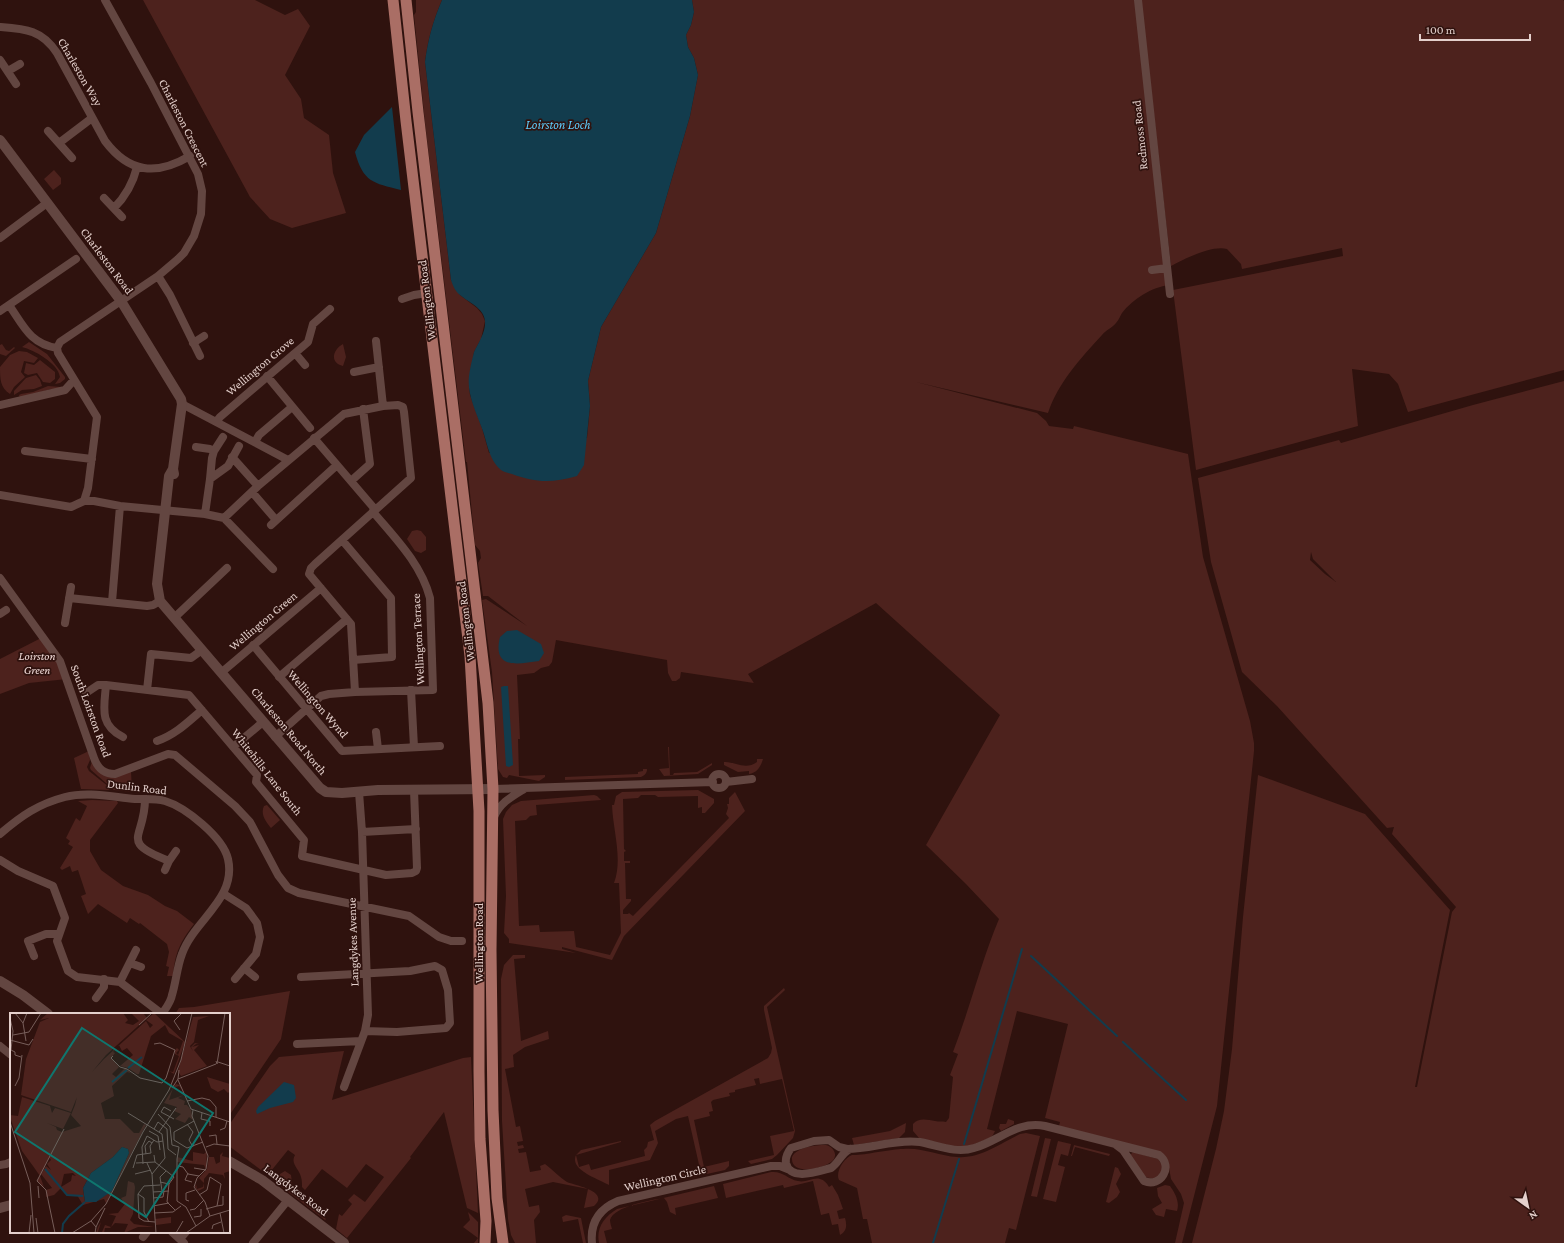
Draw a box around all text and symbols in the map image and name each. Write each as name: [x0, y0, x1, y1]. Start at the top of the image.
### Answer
scale bar: [1420, 16, 1530, 42]
text: 100 m: [1426, 23, 1456, 37]
street label: Charleston Way: [55, 35, 105, 109]
street label: Charleston Crescent: [156, 77, 213, 170]
street label: Redmoss Road: [1129, 99, 1151, 170]
water label: Loirston Loch: [525, 117, 591, 132]
street label: Charleston Road: [78, 225, 137, 297]
street label: Wellington Road: [415, 259, 439, 341]
street label: Wellington Grove: [223, 334, 297, 398]
street label: Wellington Road: [454, 580, 478, 662]
street label: Wellington Green: [226, 588, 300, 654]
street label: Wellington Terrace: [409, 593, 427, 685]
park label: Loirston Green: [19, 649, 55, 677]
street label: South Loirston Road: [68, 663, 114, 760]
street label: Wellington Wynd: [285, 667, 352, 741]
street label: Charleston Road North: [248, 684, 330, 778]
street label: Whitehills Lane South: [229, 726, 306, 819]
street label: Dunlin Road: [106, 776, 168, 798]
street label: Langdykes Avenue: [344, 897, 362, 987]
street label: Wellington Road: [472, 902, 486, 983]
inset map: [10, 1013, 230, 1233]
street label: Langdykes Road: [261, 1161, 332, 1219]
street label: Wellington Circle: [623, 1162, 707, 1194]
north arrow: [1508, 1187, 1548, 1227]
text: N: [1527, 1208, 1540, 1223]

